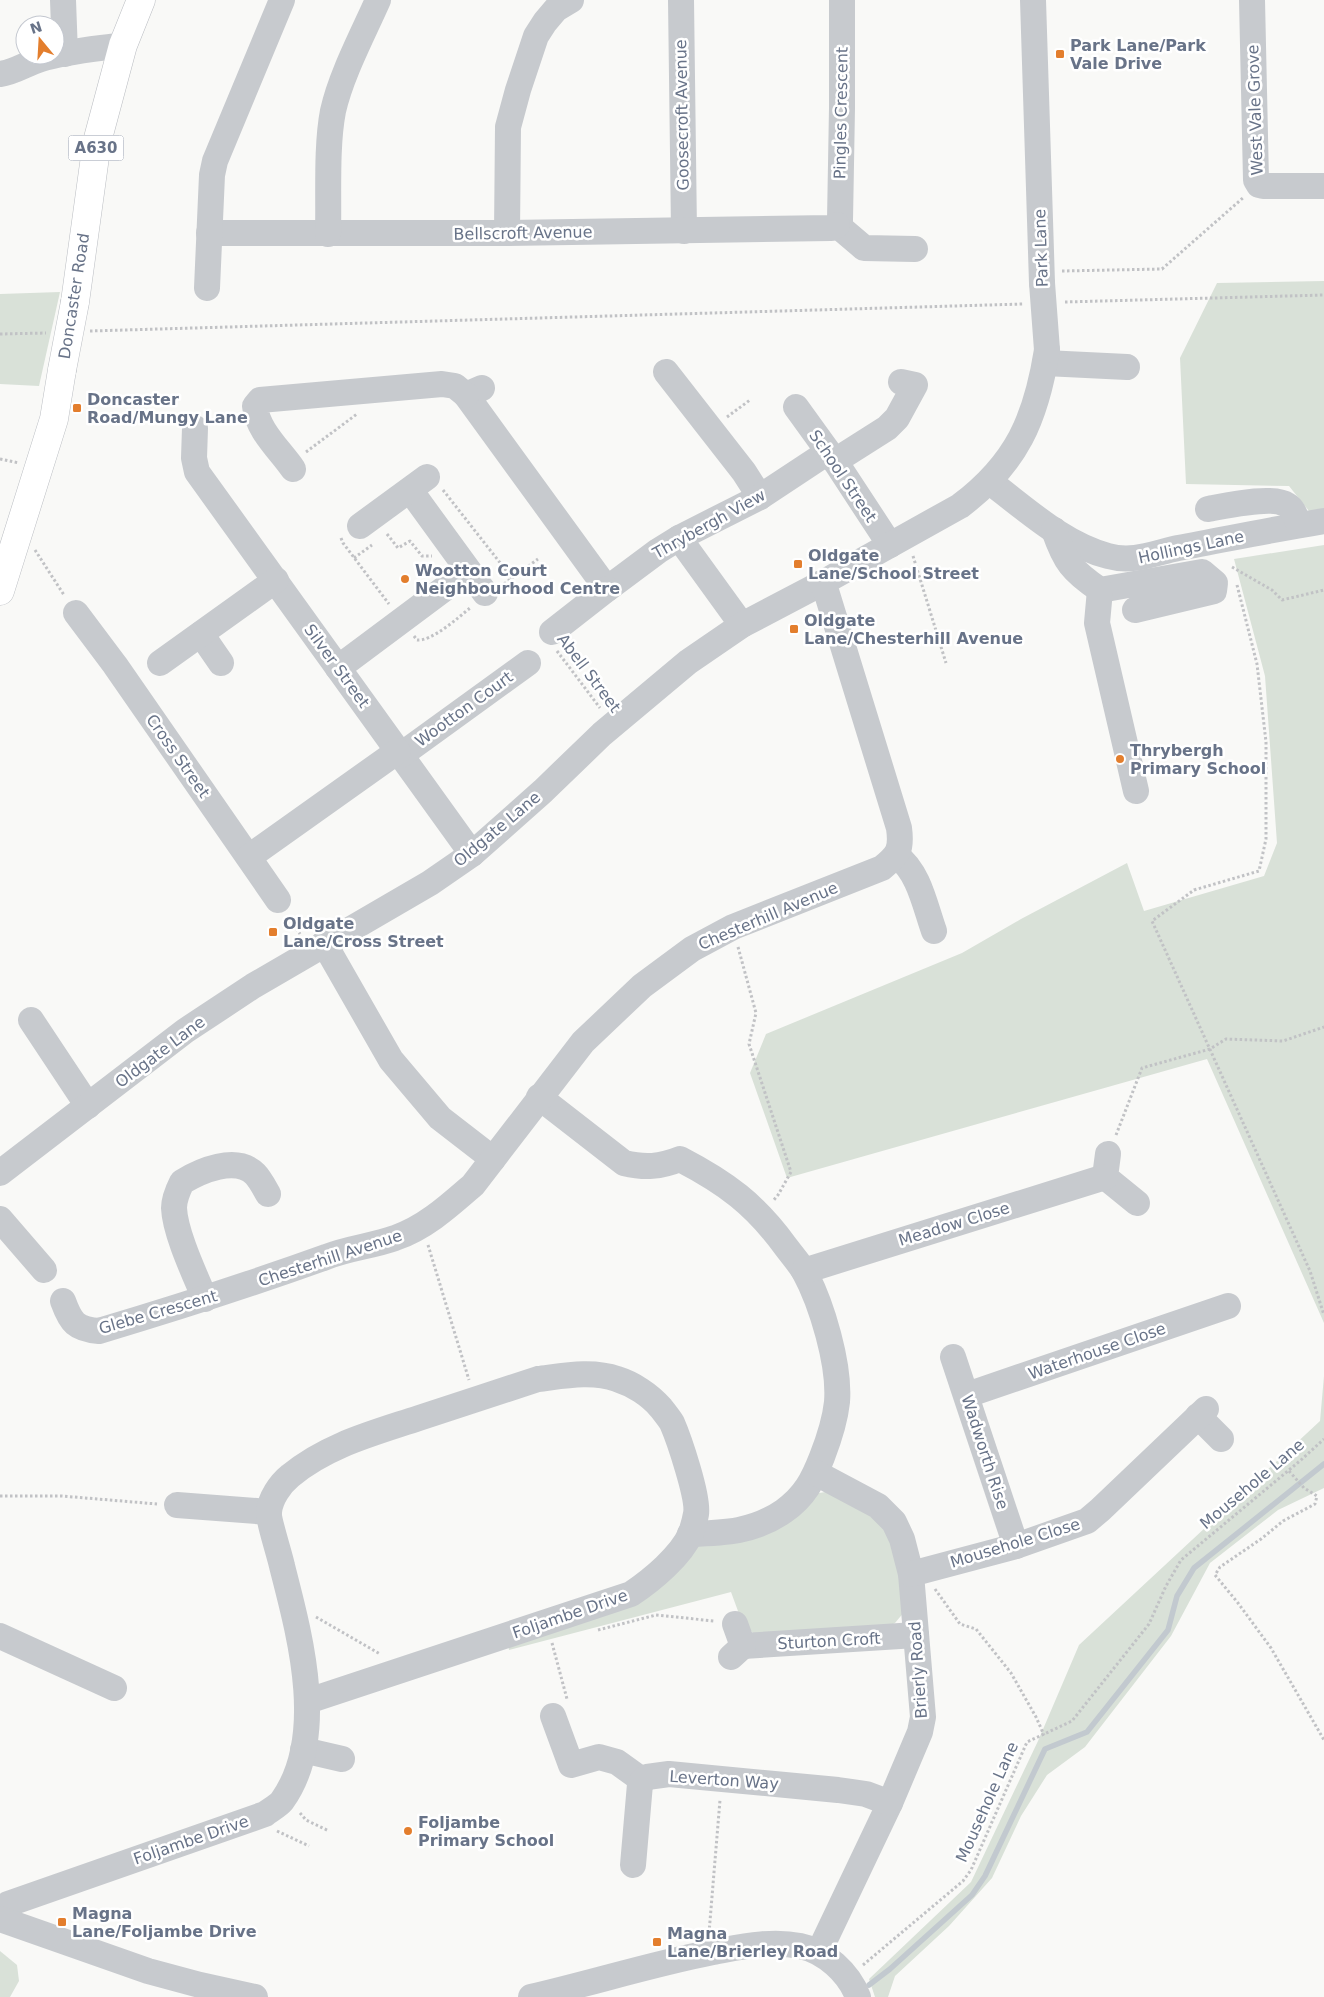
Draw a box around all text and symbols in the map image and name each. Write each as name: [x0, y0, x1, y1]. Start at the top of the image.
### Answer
north arrow: [15, 15, 65, 65]
text: N: [28, 18, 44, 37]
place label: Park Lane/Park Vale Drive: [1070, 36, 1206, 73]
street label: Goosecroft Avenue: [671, 39, 693, 191]
street label: West Vale Grove: [1243, 44, 1267, 176]
street label: Pingles Crescent: [830, 47, 852, 179]
marker: Park Lane/Park Vale Drive: [1054, 48, 1066, 60]
road number: A630: [68, 136, 124, 160]
street label: Park Lane: [1030, 209, 1052, 287]
street label: Bellscroft Avenue: [453, 222, 593, 244]
street label: Doncaster Road: [55, 232, 93, 360]
place label: Doncaster Road/Mungy Lane: [87, 390, 248, 427]
marker: Doncaster Road/Mungy Lane: [71, 402, 83, 414]
street label: School Street: [805, 426, 881, 526]
street label: Thrybergh View: [649, 485, 769, 563]
street label: Hollings Lane: [1136, 527, 1246, 567]
place label: Oldgate Lane/School Street: [808, 546, 979, 583]
marker: Oldgate Lane/School Street: [792, 558, 804, 570]
place label: Wootton Court Neighbourhood Centre: [415, 561, 620, 598]
marker: Wootton Court Neighbourhood Centre: [399, 573, 411, 585]
place label: Oldgate Lane/Chesterhill Avenue: [804, 611, 1023, 648]
street label: Silver Street: [300, 621, 374, 711]
marker: Oldgate Lane/Chesterhill Avenue: [788, 623, 800, 635]
street label: Abell Street: [553, 630, 625, 716]
street label: Wootton Court: [411, 667, 517, 751]
street label: Cross Street: [142, 711, 214, 801]
place label: Thrybergh Primary School: [1130, 741, 1266, 778]
marker: Thrybergh Primary School: [1114, 753, 1126, 765]
street label: Oldgate Lane: [450, 787, 544, 871]
street label: Chesterhill Avenue: [695, 878, 841, 954]
place label: Oldgate Lane/Cross Street: [283, 914, 444, 951]
marker: Oldgate Lane/Cross Street: [267, 926, 279, 938]
street label: Oldgate Lane: [112, 1012, 208, 1092]
street label: Meadow Close: [896, 1198, 1012, 1250]
street label: Chesterhill Avenue: [256, 1226, 404, 1290]
street label: Glebe Crescent: [97, 1286, 219, 1338]
street label: Waterhouse Close: [1026, 1319, 1168, 1383]
street label: Wadworth Rise: [958, 1392, 1012, 1512]
street label: Mousehole Lane: [1196, 1435, 1308, 1533]
street label: Mousehole Close: [948, 1514, 1082, 1572]
street label: Foljambe Drive: [510, 1585, 630, 1643]
street label: Brierly Road: [905, 1621, 931, 1719]
street label: Sturton Croft: [777, 1629, 881, 1653]
street label: Mousehole Lane: [952, 1739, 1022, 1865]
street label: Leverton Way: [669, 1767, 779, 1793]
street label: Foljambe Drive: [131, 1811, 251, 1869]
place label: Foljambe Primary School: [418, 1813, 554, 1850]
marker: Foljambe Primary School: [402, 1825, 414, 1837]
place label: Magna Lane/Foljambe Drive: [72, 1904, 257, 1941]
marker: Magna Lane/Foljambe Drive: [56, 1916, 68, 1928]
place label: Magna Lane/Brierley Road: [667, 1924, 838, 1961]
marker: Magna Lane/Brierley Road: [651, 1936, 663, 1948]

